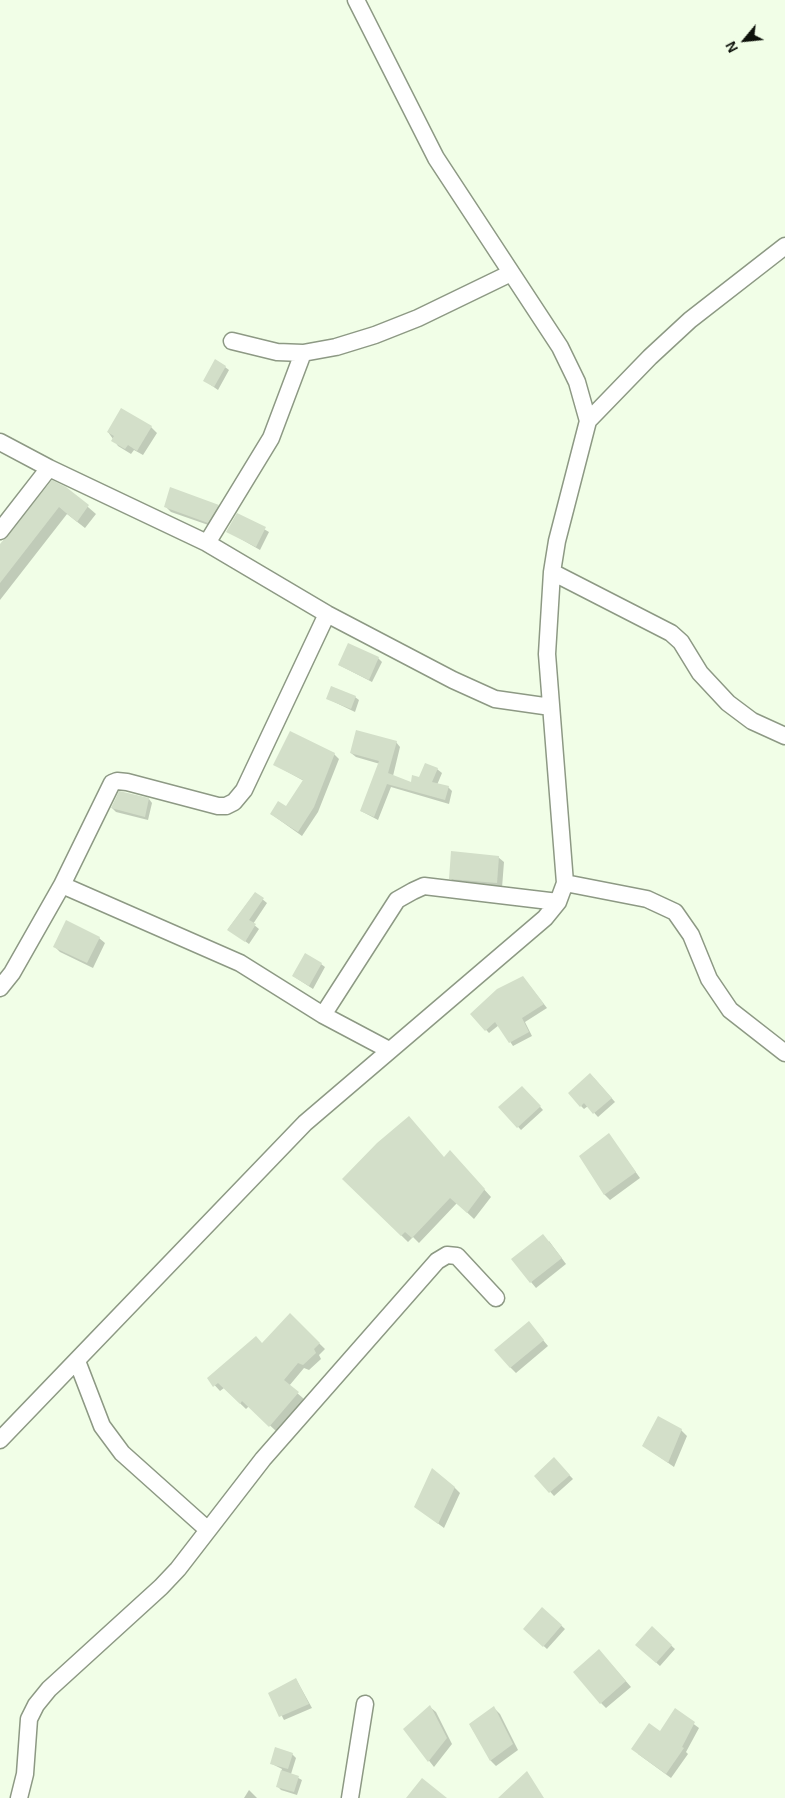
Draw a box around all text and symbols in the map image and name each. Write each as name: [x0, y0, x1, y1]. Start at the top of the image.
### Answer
north arrow: [720, 15, 770, 65]
text: N: [722, 39, 741, 55]

